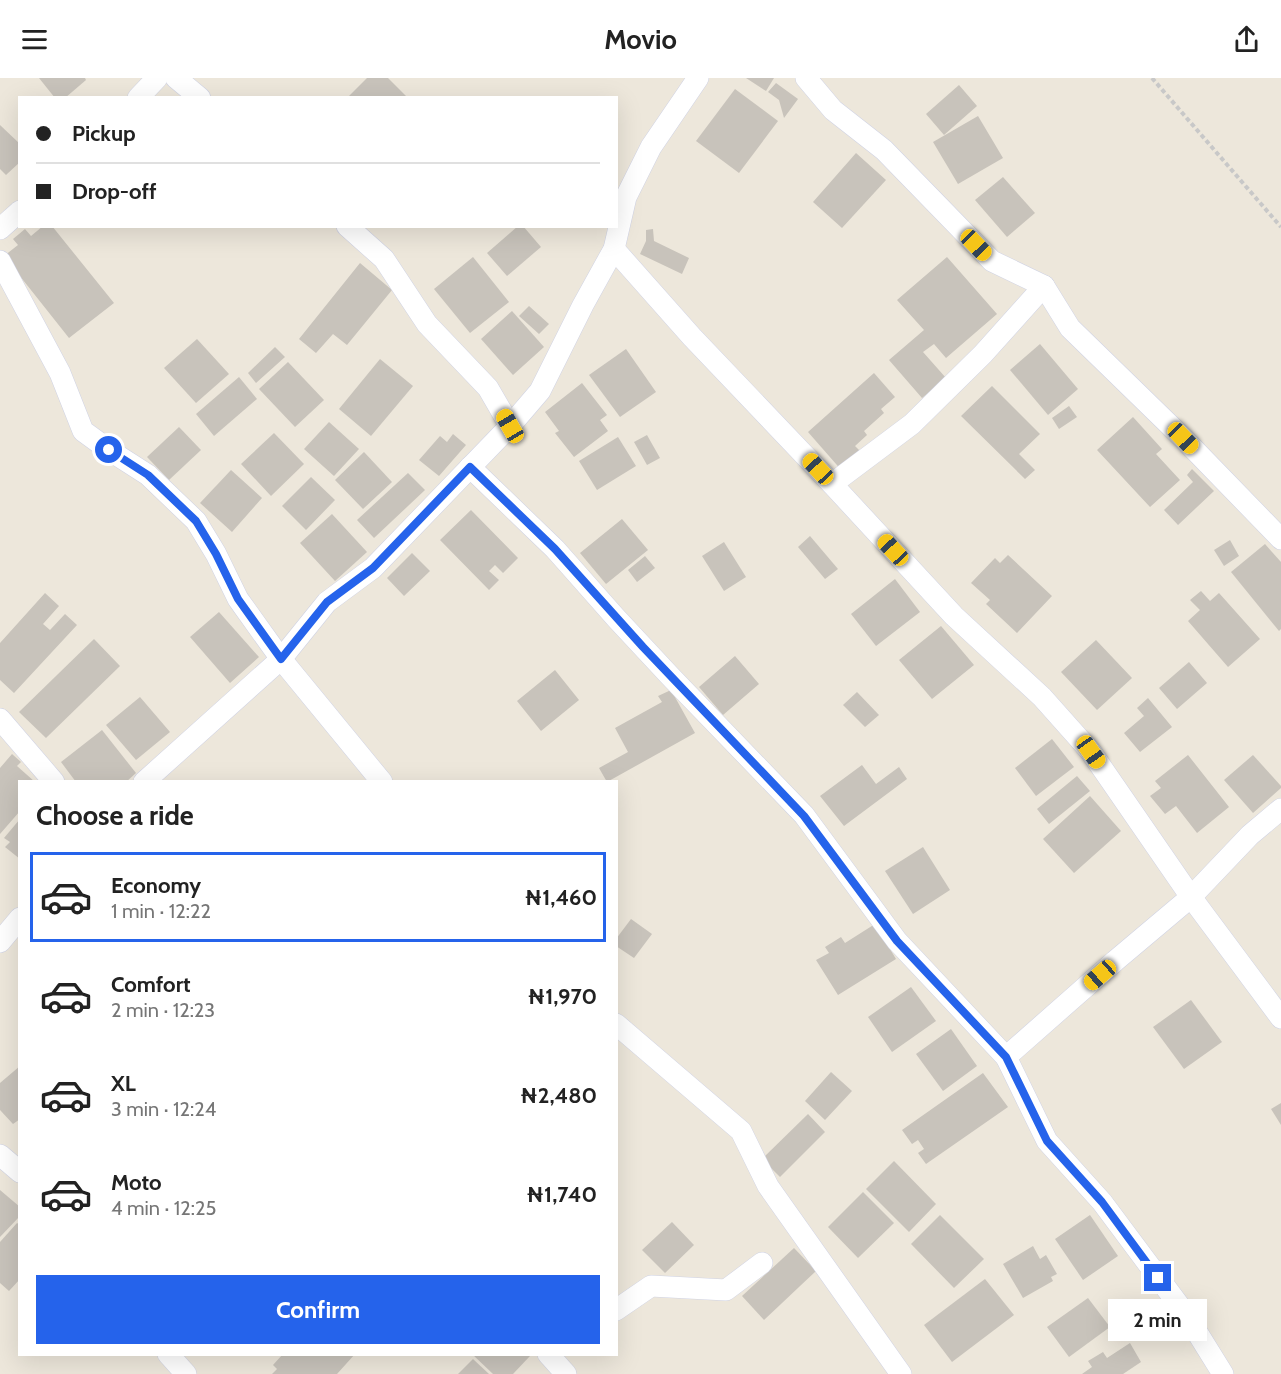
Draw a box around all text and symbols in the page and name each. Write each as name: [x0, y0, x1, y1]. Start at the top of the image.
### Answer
icon: menu: [18, 23, 51, 56]
text: Movio: [604, 23, 677, 56]
icon: share: [1230, 23, 1263, 56]
text: Pickup: [72, 120, 136, 147]
text: Drop-off: [72, 178, 156, 205]
car: [957, 226, 995, 264]
car: [493, 406, 527, 446]
car: [1164, 419, 1202, 457]
route start: [95, 436, 122, 463]
car: [799, 450, 837, 488]
car: [874, 531, 912, 569]
car: [1073, 732, 1109, 772]
text: Choose a ride: [36, 799, 194, 832]
icon: car: [39, 870, 93, 924]
text: Economy: [111, 872, 201, 899]
text: ₦1,460: [524, 884, 597, 911]
text: 1 min · 12:22: [111, 899, 211, 923]
car: [1081, 956, 1119, 994]
icon: car: [39, 969, 93, 1023]
text: Comfort: [111, 971, 190, 998]
text: ₦1,970: [527, 983, 597, 1010]
text: 2 min · 12:23: [111, 998, 215, 1022]
icon: car: [39, 1068, 93, 1122]
text: XL: [111, 1070, 136, 1097]
text: ₦2,480: [520, 1082, 597, 1109]
text: 3 min · 12:24: [111, 1097, 216, 1121]
icon: car: [39, 1167, 93, 1221]
text: Moto: [111, 1169, 162, 1196]
text: ₦1,740: [526, 1181, 597, 1208]
text: 4 min · 12:25: [111, 1196, 216, 1220]
route end: [1144, 1264, 1171, 1291]
button: Confirm: [36, 1275, 600, 1344]
callout: 2 min: [1108, 1299, 1208, 1341]
text: 2 min: [1133, 1308, 1182, 1332]

